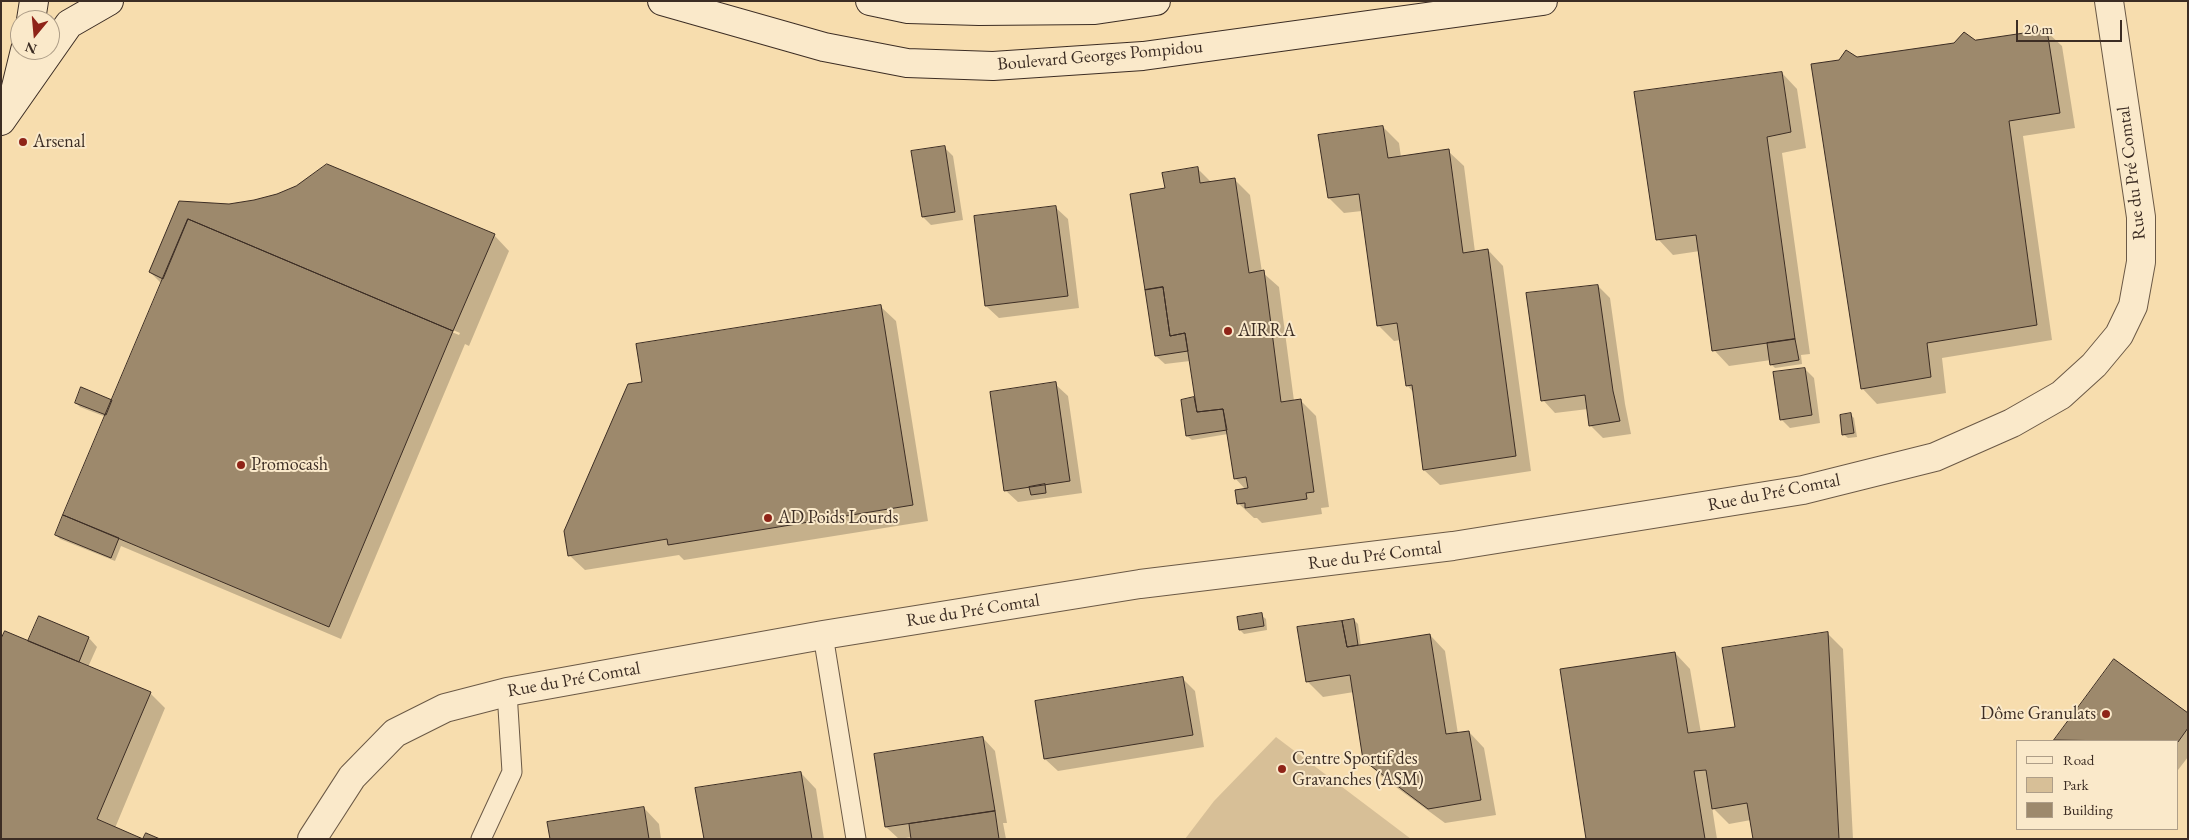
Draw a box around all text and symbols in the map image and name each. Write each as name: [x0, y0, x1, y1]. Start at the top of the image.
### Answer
north arrow: [10, 10, 60, 60]
scale bar: [2019, 10, 2125, 42]
text: 20 m: [2024, 19, 2053, 38]
street label: Boulevard Georges Pompidou: [996, 36, 1204, 76]
text: N: [23, 38, 39, 59]
street label: Rue du Pré Comtal: [2113, 105, 2151, 241]
place label: Arsenal: [33, 131, 85, 153]
marker: Arsenal: [17, 136, 29, 148]
place label: AIRRA: [1238, 320, 1295, 342]
marker: AIRRA: [1222, 325, 1234, 337]
place label: Promocash: [251, 454, 328, 476]
marker: Promocash: [235, 459, 247, 471]
street label: Rue du Pré Comtal: [1706, 470, 1842, 516]
place label: AD Poids Lourds: [778, 507, 898, 529]
marker: AD Poids Lourds: [762, 512, 774, 524]
street label: Rue du Pré Comtal: [1307, 537, 1443, 575]
street label: Rue du Pré Comtal: [905, 590, 1041, 632]
street label: Rue du Pré Comtal: [506, 658, 642, 702]
place label: Dôme Granulats: [1981, 703, 2096, 725]
marker: Dôme Granulats: [2100, 708, 2112, 720]
legend: [2016, 740, 2179, 830]
place label: Centre Sportif des Gravanches (ASM): [1292, 748, 1424, 791]
text: Road: [2063, 750, 2094, 769]
marker: Centre Sportif des Gravanches (ASM): [1276, 763, 1288, 775]
text: Park: [2063, 775, 2089, 794]
text: Building: [2063, 800, 2113, 819]

